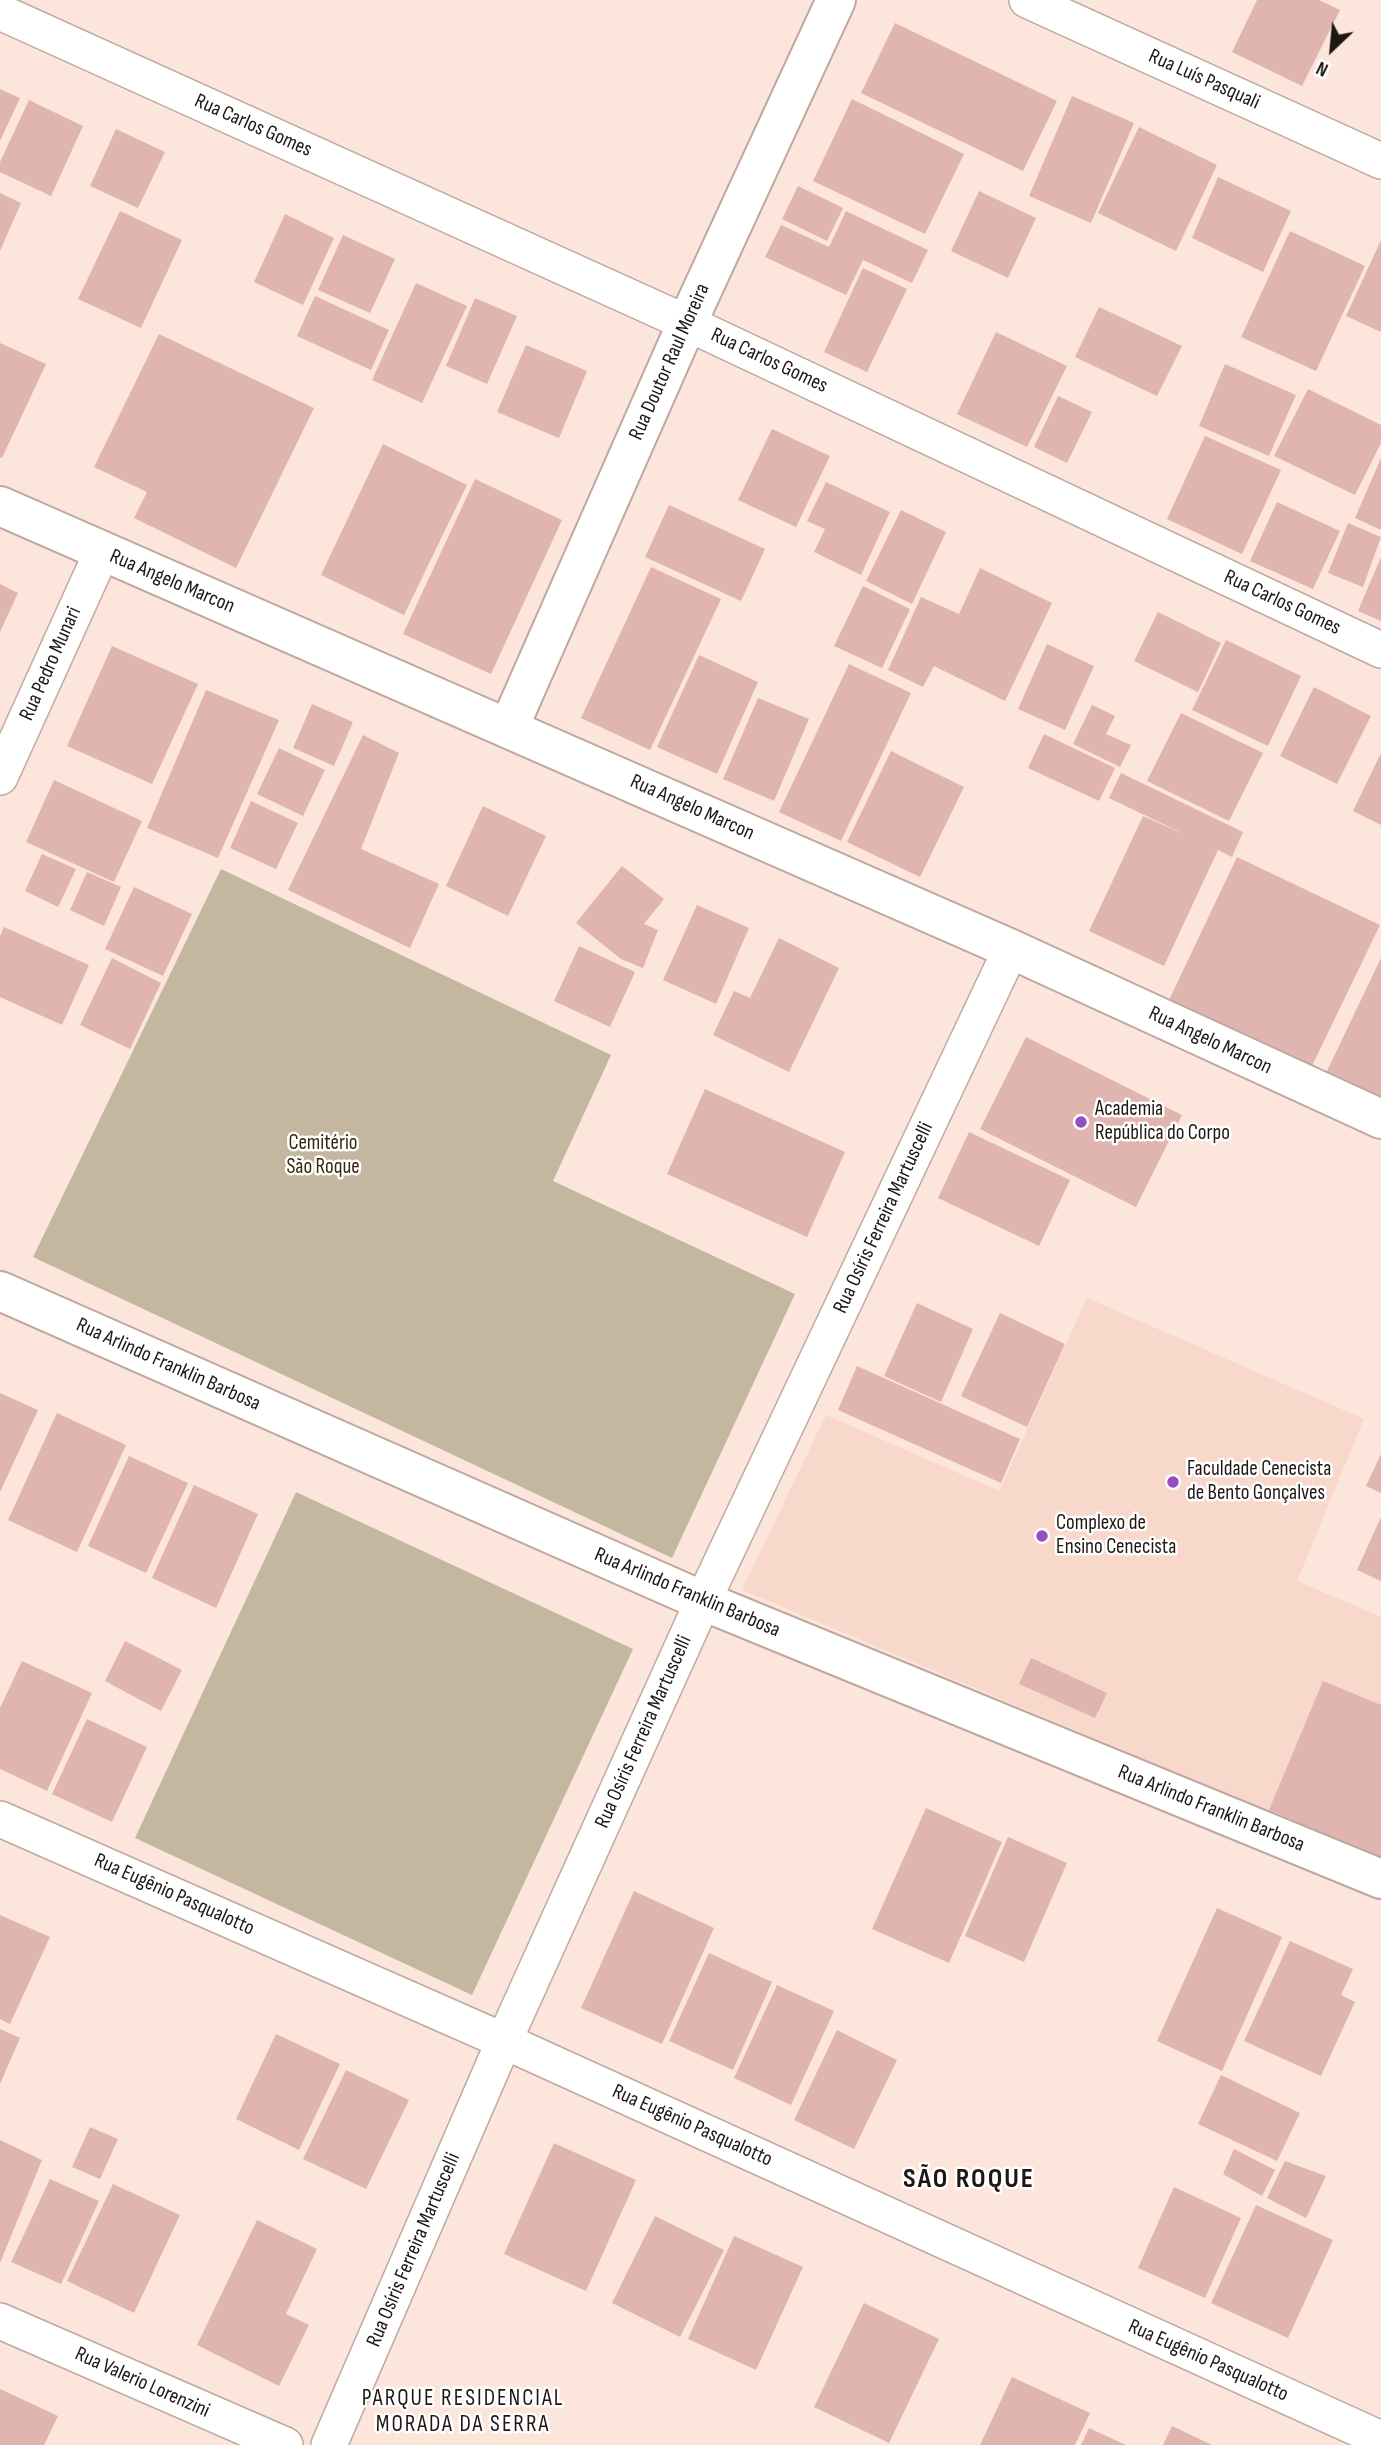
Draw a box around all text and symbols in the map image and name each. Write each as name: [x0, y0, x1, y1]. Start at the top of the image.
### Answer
north arrow: [1297, 14, 1367, 84]
street label: Rua Luís Pasquali: [1144, 44, 1264, 116]
text: N: [1313, 56, 1332, 81]
street label: Rua Carlos Gomes: [190, 89, 316, 163]
street label: Rua Doutor Raul Moreira: [624, 280, 716, 444]
street label: Rua Carlos Gomes: [707, 323, 831, 399]
street label: Rua Angelo Marcon: [106, 544, 238, 620]
street label: Rua Carlos Gomes: [1220, 565, 1344, 641]
street label: Rua Pedro Munari: [15, 603, 87, 725]
street label: Rua Angelo Marcon: [626, 769, 758, 847]
street label: Rua Angelo Marcon: [1144, 1001, 1276, 1081]
place label: Academia República do Corpo: [1095, 1097, 1230, 1147]
marker: Academia República do Corpo: [1073, 1114, 1089, 1130]
street label: Rua Osíris Ferreira Martuscelli: [829, 1118, 939, 1318]
park label: Cemitério São Roque: [286, 1131, 360, 1181]
street label: Rua Arlindo Franklin Barbosa: [72, 1313, 264, 1417]
place label: Faculdade Cenecista de Bento Gonçalves: [1187, 1457, 1331, 1507]
marker: Faculdade Cenecista de Bento Gonçalves: [1165, 1474, 1181, 1490]
place label: Complexo de Ensino Cenecista: [1056, 1511, 1176, 1561]
marker: Complexo de Ensino Cenecista: [1034, 1528, 1050, 1544]
street label: Rua Arlindo Franklin Barbosa: [590, 1542, 784, 1644]
street label: Rua Osíris Ferreira Martuscelli: [590, 1632, 698, 1832]
street label: Rua Arlindo Franklin Barbosa: [1114, 1760, 1308, 1858]
street label: Rua Eugênio Pasqualotto: [90, 1848, 258, 1942]
street label: Rua Eugênio Pasqualotto: [608, 2079, 776, 2173]
street label: Rua Osíris Ferreira Martuscelli: [362, 2149, 466, 2351]
district label: SÃO ROQUE: [904, 2163, 1034, 2197]
street label: Rua Eugênio Pasqualotto: [1124, 2314, 1292, 2408]
street label: Rua Valerio Lorenzini: [71, 2342, 213, 2424]
district label: PARQUE RESIDENCIAL MORADA DA SERRA: [364, 2385, 562, 2439]

